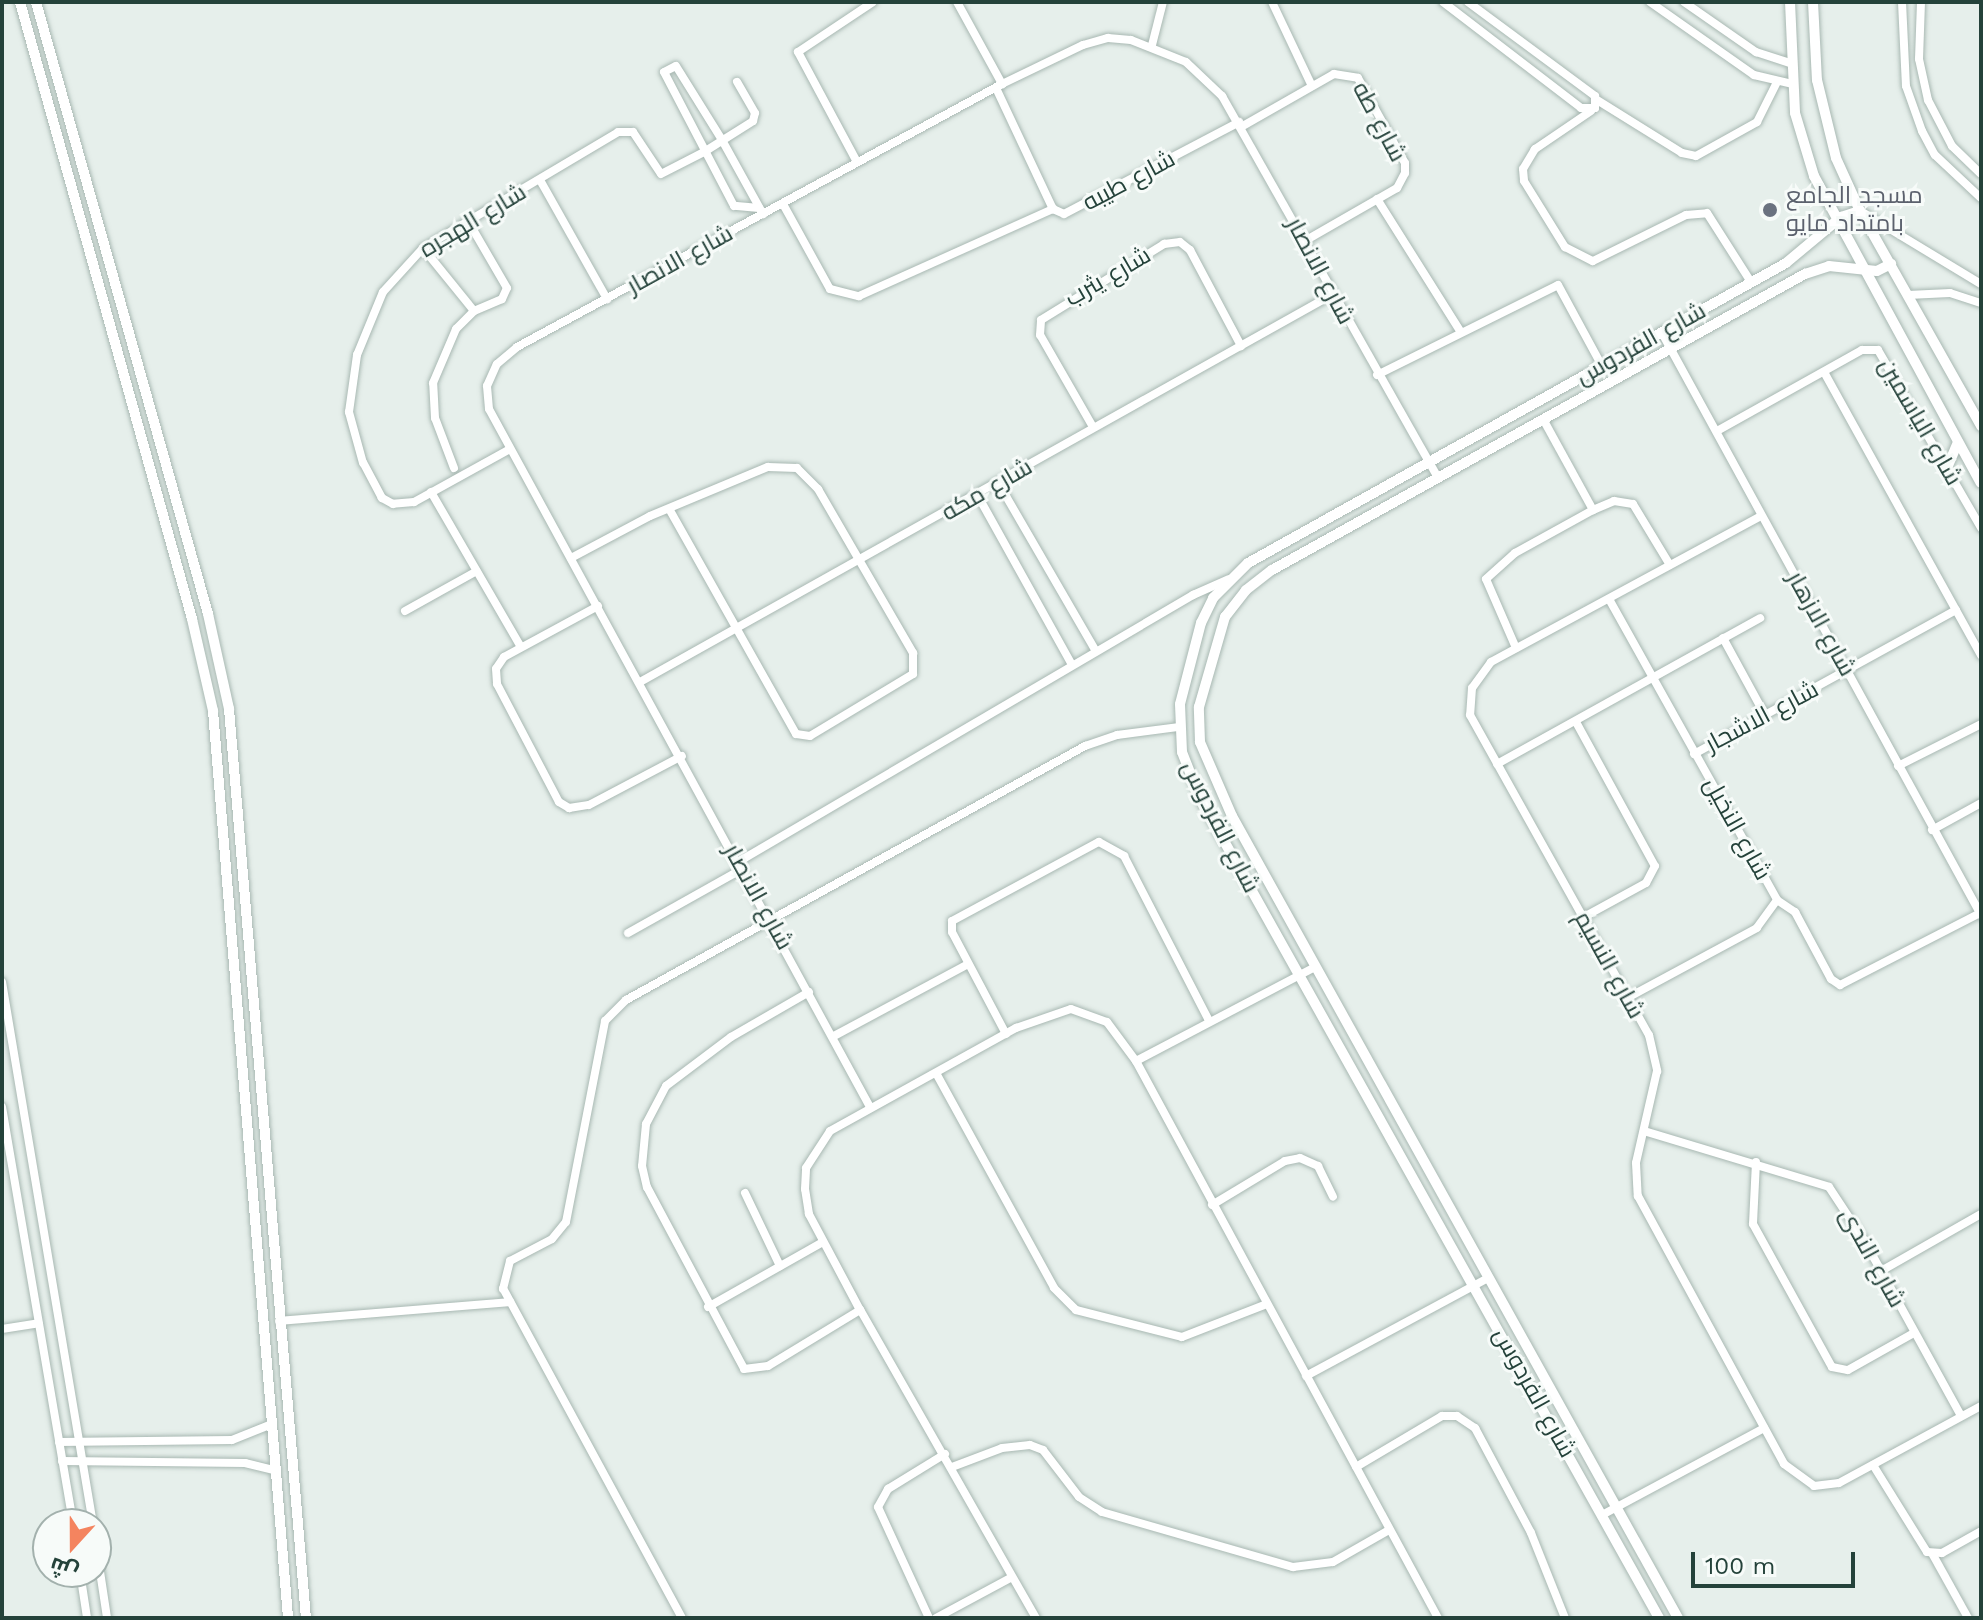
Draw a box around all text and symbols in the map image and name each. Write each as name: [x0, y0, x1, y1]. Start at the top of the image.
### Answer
street label: شارع طه: [1346, 77, 1412, 167]
street label: شارع طيبه: [1078, 145, 1180, 217]
street label: شارع الهجره: [414, 178, 532, 264]
place label: مسجد الجامع بامتداد مايو: [1786, 182, 1923, 238]
marker: مسجد الجامع بامتداد مايو: [1761, 201, 1779, 219]
street label: شارع الانصار: [1280, 213, 1360, 329]
street label: شارع الانصار: [622, 219, 738, 301]
street label: شارع يثرب: [1060, 241, 1156, 313]
street label: شارع الفردوس: [1571, 296, 1711, 392]
street label: شارع الياسمين: [1872, 353, 1968, 491]
street label: شارع مكه: [937, 453, 1037, 527]
street label: شارع الازهار: [1780, 567, 1862, 681]
street label: شارع الاشجار: [1700, 675, 1824, 759]
street label: شارع الفردوس: [1174, 756, 1266, 898]
street label: شارع النخيل: [1697, 773, 1777, 885]
street label: شارع الانصار: [717, 839, 799, 955]
street label: شارع النسيم: [1568, 906, 1650, 1024]
street label: شارع الندى: [1833, 1203, 1911, 1313]
street label: شارع الفردوس: [1486, 1323, 1582, 1463]
north arrow: [32, 1508, 112, 1588]
scale bar: [1695, 1536, 1859, 1586]
text: ش: [46, 1552, 82, 1586]
text: 100 m: [1705, 1552, 1775, 1580]

